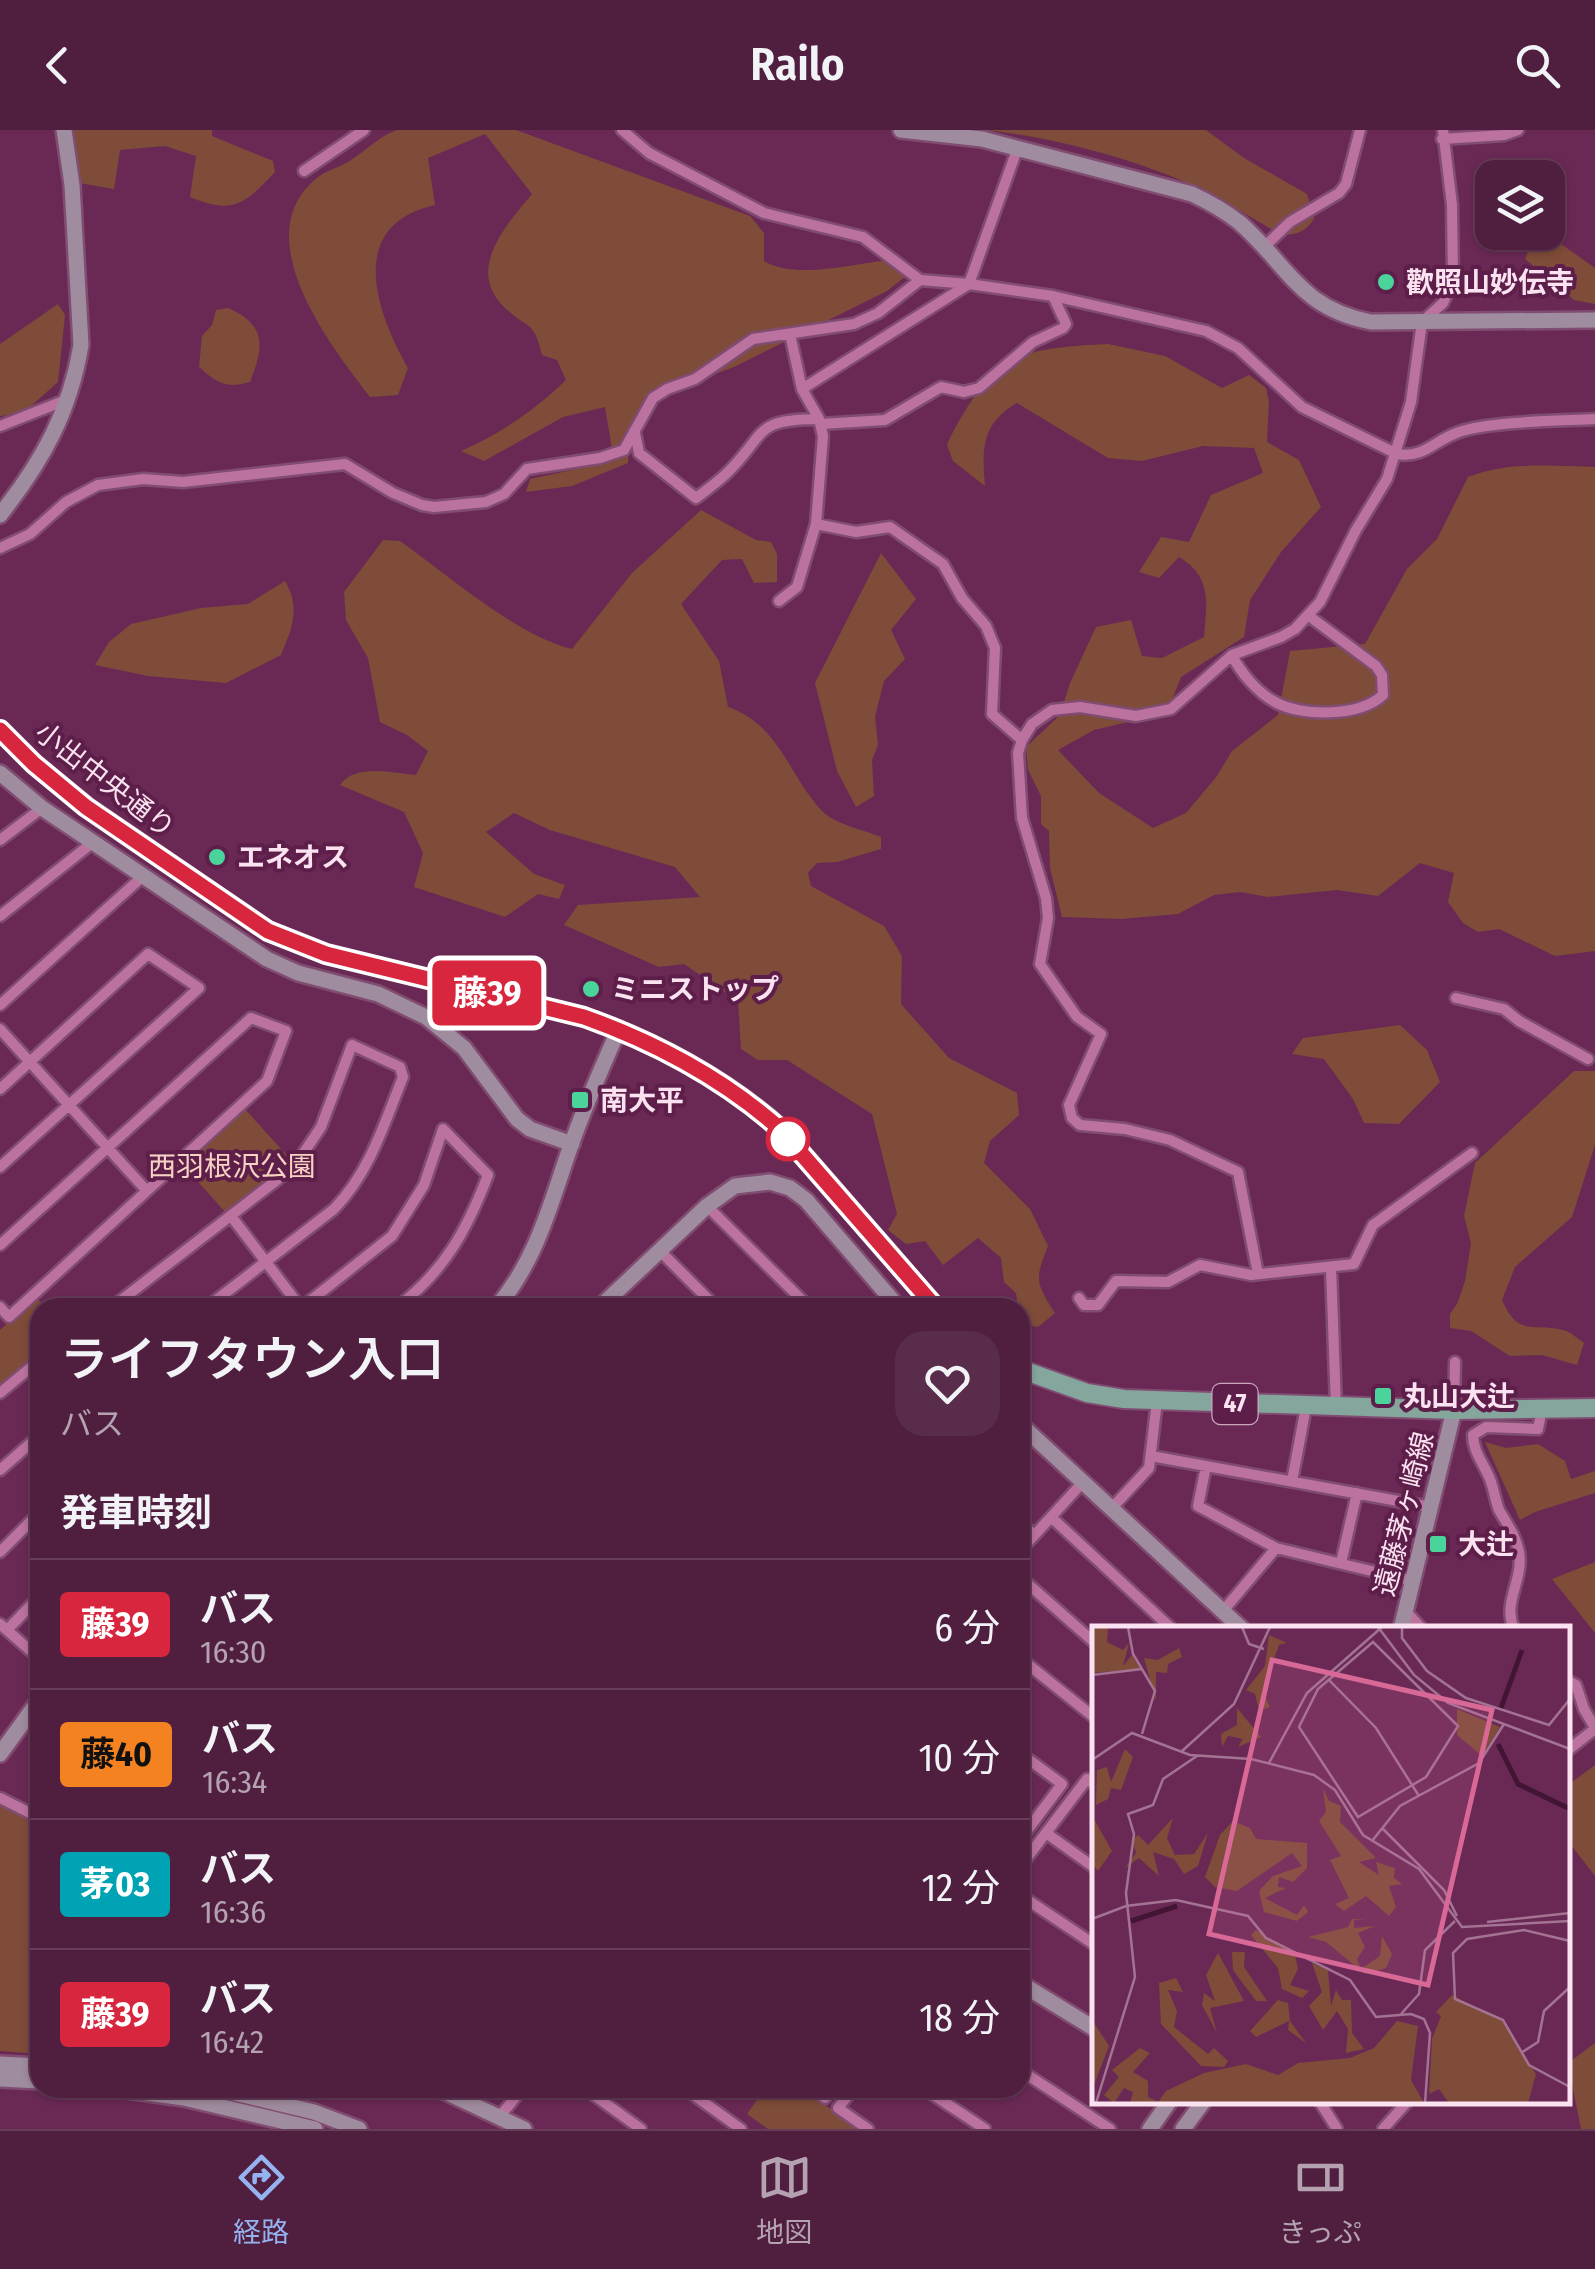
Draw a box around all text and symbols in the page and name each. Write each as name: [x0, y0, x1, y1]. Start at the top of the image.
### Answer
icon: back: [30, 38, 85, 93]
text: Railo: [750, 38, 845, 92]
icon: search: [1510, 38, 1565, 93]
map controls: [1475, 160, 1565, 250]
button: layers: [1475, 160, 1565, 250]
place label: 歡照山妙伝寺: [1406, 266, 1574, 299]
marker: 歡照山妙伝寺: [1375, 271, 1397, 293]
street label: 小出中央通り: [29, 715, 181, 845]
place label: エネオス: [237, 841, 349, 874]
marker: エネオス: [206, 846, 228, 868]
line badge: 藤39: [430, 960, 544, 1026]
text: 藤39: [452, 972, 522, 1014]
place label: ミニストップ: [611, 973, 779, 1006]
marker: ミニストップ: [580, 978, 602, 1000]
place label: 南大平: [600, 1084, 684, 1117]
marker: 南大平: [569, 1089, 591, 1111]
unlabelled marker: [767, 1118, 809, 1160]
park label: 西羽根沢公園: [148, 1150, 316, 1183]
text: ライフタウン入口: [60, 1331, 444, 1389]
button: heart: [895, 1331, 1000, 1436]
place label: 丸山大辻: [1403, 1380, 1515, 1413]
road number: 47: [1212, 1384, 1258, 1424]
marker: 丸山大辻: [1372, 1385, 1394, 1407]
text: バス: [60, 1405, 124, 1443]
street label: 遠藤茅ヶ崎線: [1368, 1428, 1440, 1600]
text: 発車時刻: [60, 1490, 212, 1536]
place label: 大辻: [1458, 1528, 1514, 1561]
marker: 大辻: [1427, 1533, 1449, 1555]
text: バス: [200, 1586, 276, 1632]
text: 藤39: [80, 1603, 150, 1645]
text: 6 分: [934, 1605, 1000, 1651]
inset map: [1092, 1626, 1570, 2104]
text: 16:30: [200, 1633, 267, 1671]
text: バス: [202, 1716, 278, 1762]
text: 藤40: [80, 1733, 152, 1775]
text: 10 分: [918, 1735, 1000, 1781]
text: 16:34: [202, 1763, 267, 1801]
text: バス: [200, 1846, 276, 1892]
text: 茅03: [80, 1863, 150, 1905]
text: 12 分: [921, 1865, 1000, 1911]
text: 16:36: [200, 1893, 266, 1931]
text: バス: [200, 1976, 276, 2022]
text: 藤39: [80, 1993, 150, 2035]
text: 18 分: [919, 1995, 1000, 2041]
text: 16:42: [200, 2023, 264, 2061]
tab: 経路: [233, 2150, 289, 2250]
tab: 地図: [756, 2150, 812, 2250]
tab: きっぷ: [1279, 2150, 1362, 2250]

